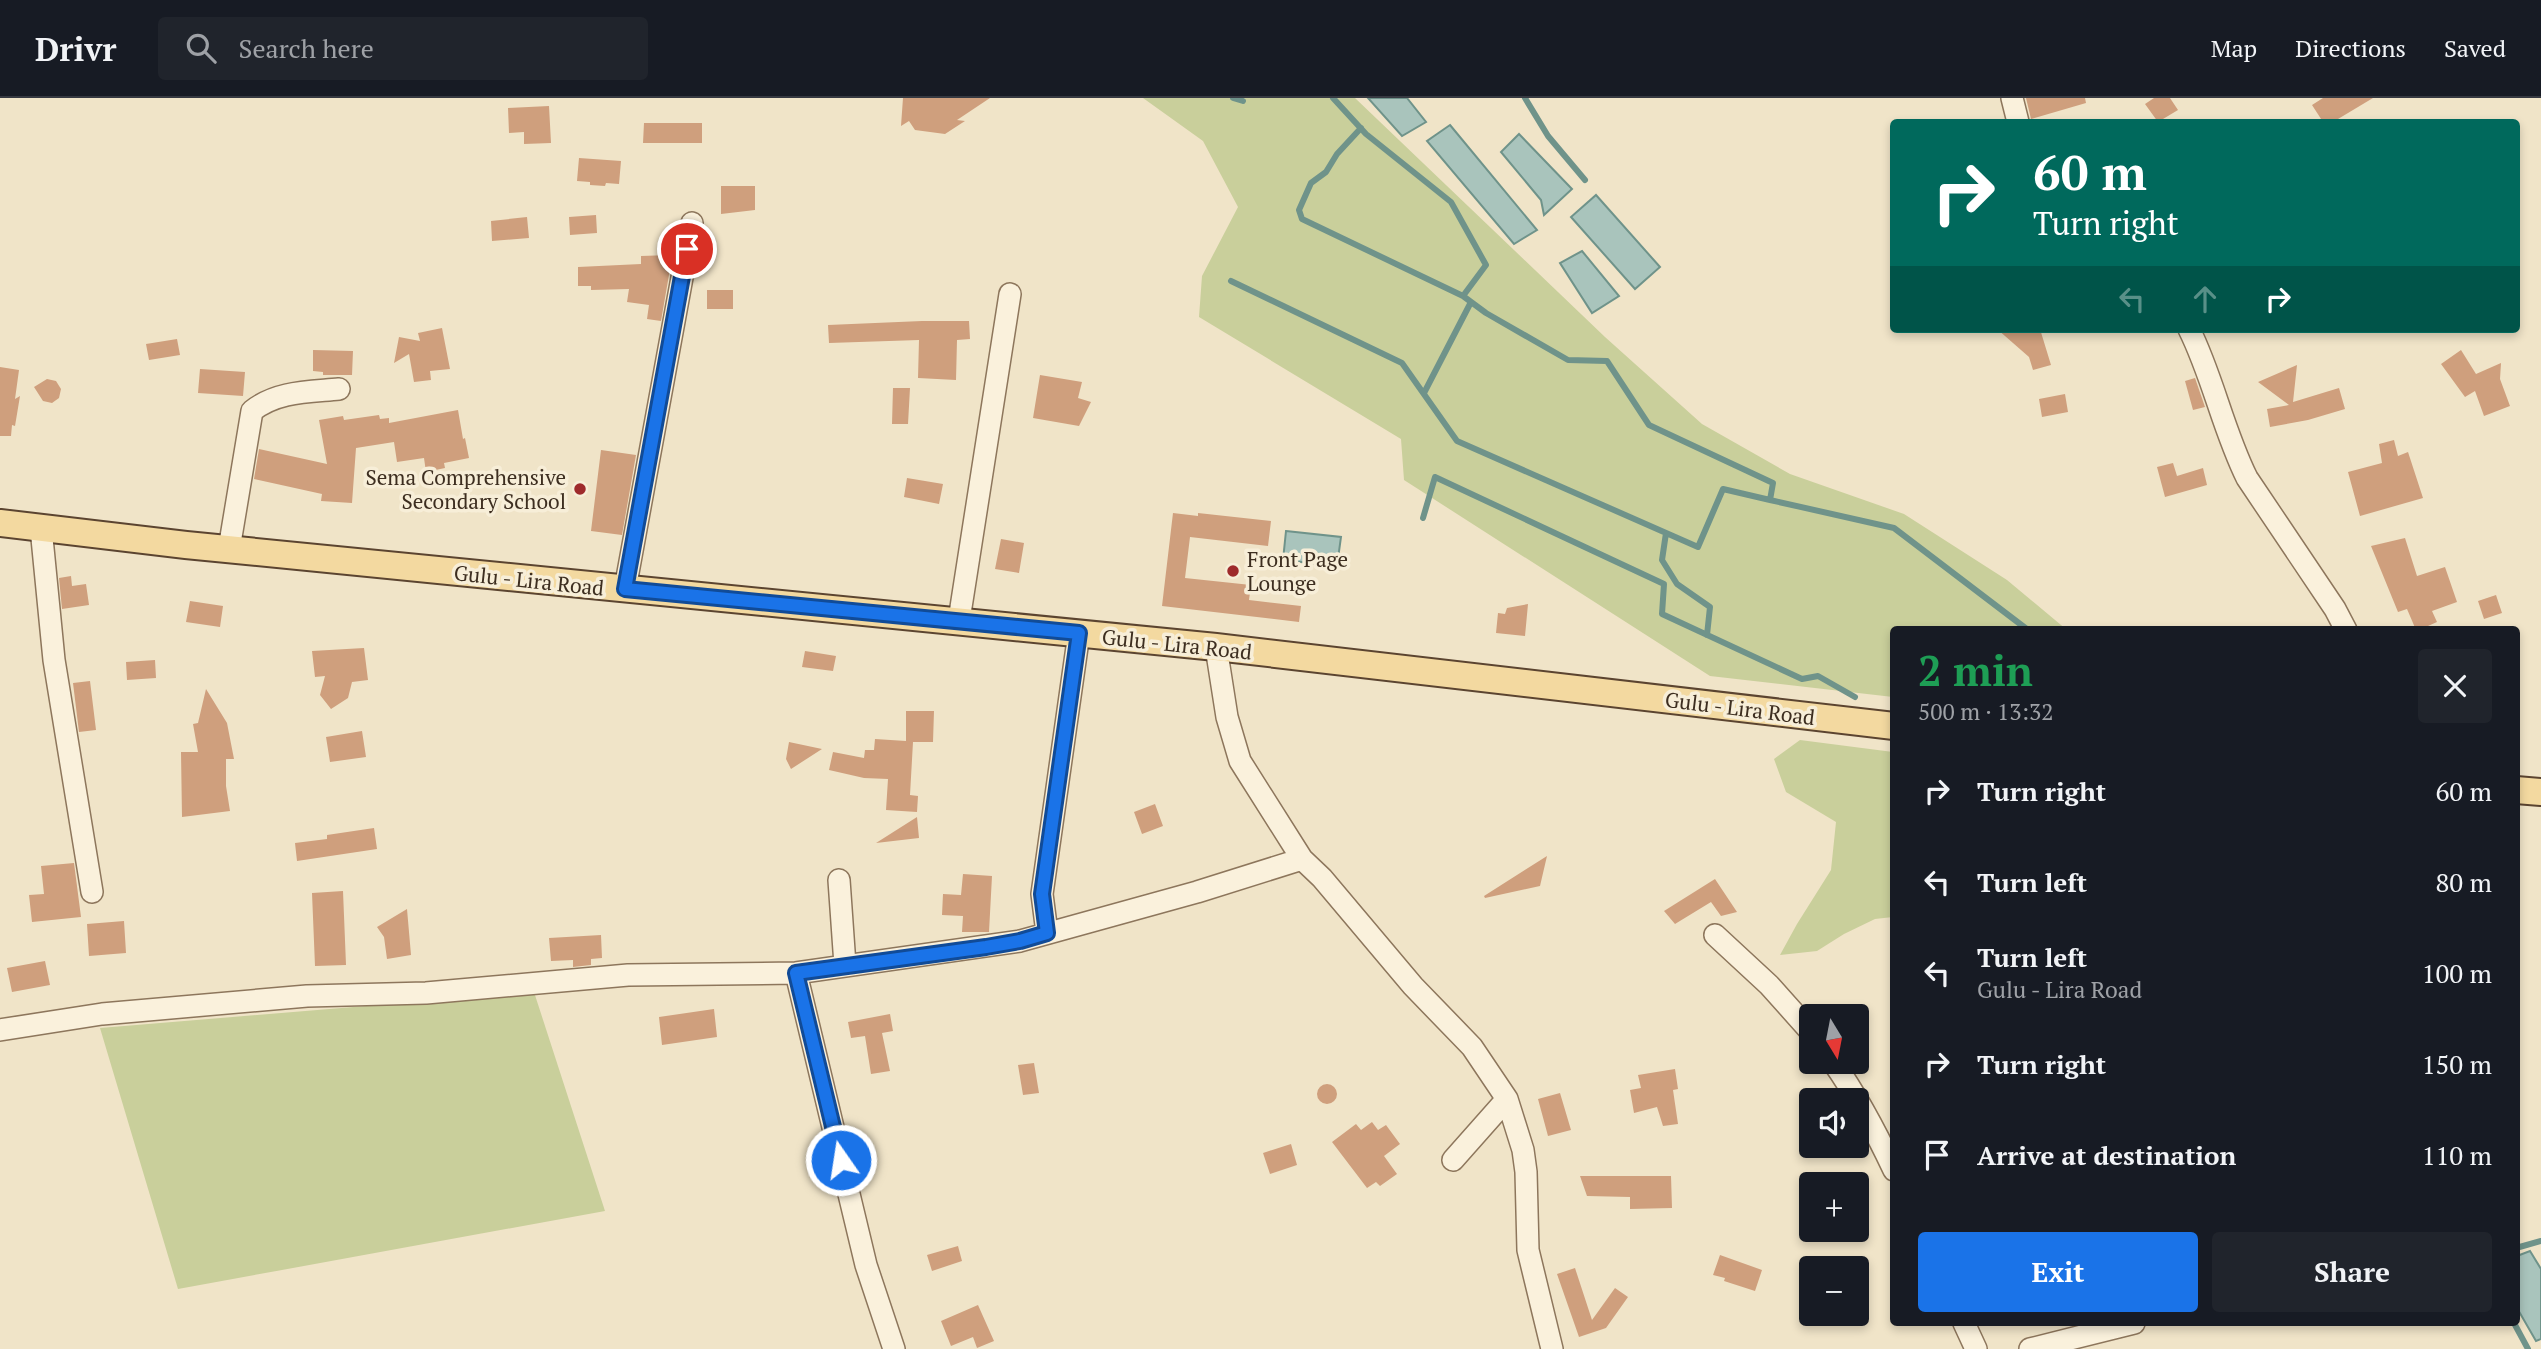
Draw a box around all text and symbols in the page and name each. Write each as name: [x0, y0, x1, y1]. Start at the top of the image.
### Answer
search box: [158, 17, 648, 80]
text: Drivr: [35, 27, 116, 70]
icon: search: [182, 29, 220, 67]
text: Search here: [238, 31, 374, 65]
text: Map: [2211, 32, 2257, 64]
text: Directions: [2295, 32, 2406, 64]
text: Saved: [2444, 32, 2506, 64]
text: 60 m: [2033, 139, 2147, 204]
icon: right: [1918, 147, 2009, 238]
text: Turn right: [2033, 202, 2179, 244]
pin: [657, 219, 717, 279]
icon: arrive: [668, 230, 706, 268]
icon: left: [2113, 280, 2151, 318]
icon: ahead: [2186, 280, 2224, 318]
icon: right: [2259, 280, 2297, 318]
place label: Sema Comprehensive Secondary School: [365, 463, 566, 515]
marker: Sema Comprehensive Secondary School: [572, 481, 588, 497]
place label: Front Page Lounge: [1247, 545, 1348, 597]
street label: Gulu - Lira Road: [453, 558, 606, 602]
marker: Front Page Lounge: [1225, 563, 1241, 579]
street label: Gulu - Lira Road: [1101, 622, 1254, 666]
text: 2 min: [1918, 642, 2033, 698]
button: close: [2418, 649, 2492, 723]
street label: Gulu - Lira Road: [1663, 685, 1817, 731]
text: 500 m · 13:32: [1918, 696, 2053, 727]
icon: right: [1918, 772, 1956, 810]
text: Turn right: [1977, 774, 2106, 808]
text: 60 m: [2436, 774, 2492, 808]
icon: left: [1918, 863, 1956, 901]
text: Turn left: [1977, 865, 2087, 899]
text: 80 m: [2436, 865, 2492, 899]
text: Turn left: [1977, 940, 2087, 974]
icon: left: [1918, 954, 1956, 992]
text: 100 m: [2422, 956, 2492, 990]
text: Gulu - Lira Road: [1977, 974, 2142, 1005]
north arrow: [1799, 1004, 1869, 1074]
map controls: [1799, 1004, 1869, 1326]
icon: right: [1918, 1045, 1956, 1083]
text: Turn right: [1977, 1047, 2106, 1081]
text: 150 m: [2422, 1047, 2492, 1081]
button: sound: [1799, 1088, 1869, 1158]
position arrow: [804, 1123, 878, 1197]
icon: arrive: [1918, 1136, 1956, 1174]
text: Arrive at destination: [1977, 1138, 2236, 1172]
text: 110 m: [2422, 1138, 2492, 1172]
button: +: [1799, 1172, 1869, 1242]
button: Exit: [1918, 1232, 2198, 1312]
button: Share: [2212, 1232, 2492, 1312]
button: −: [1799, 1256, 1869, 1326]

